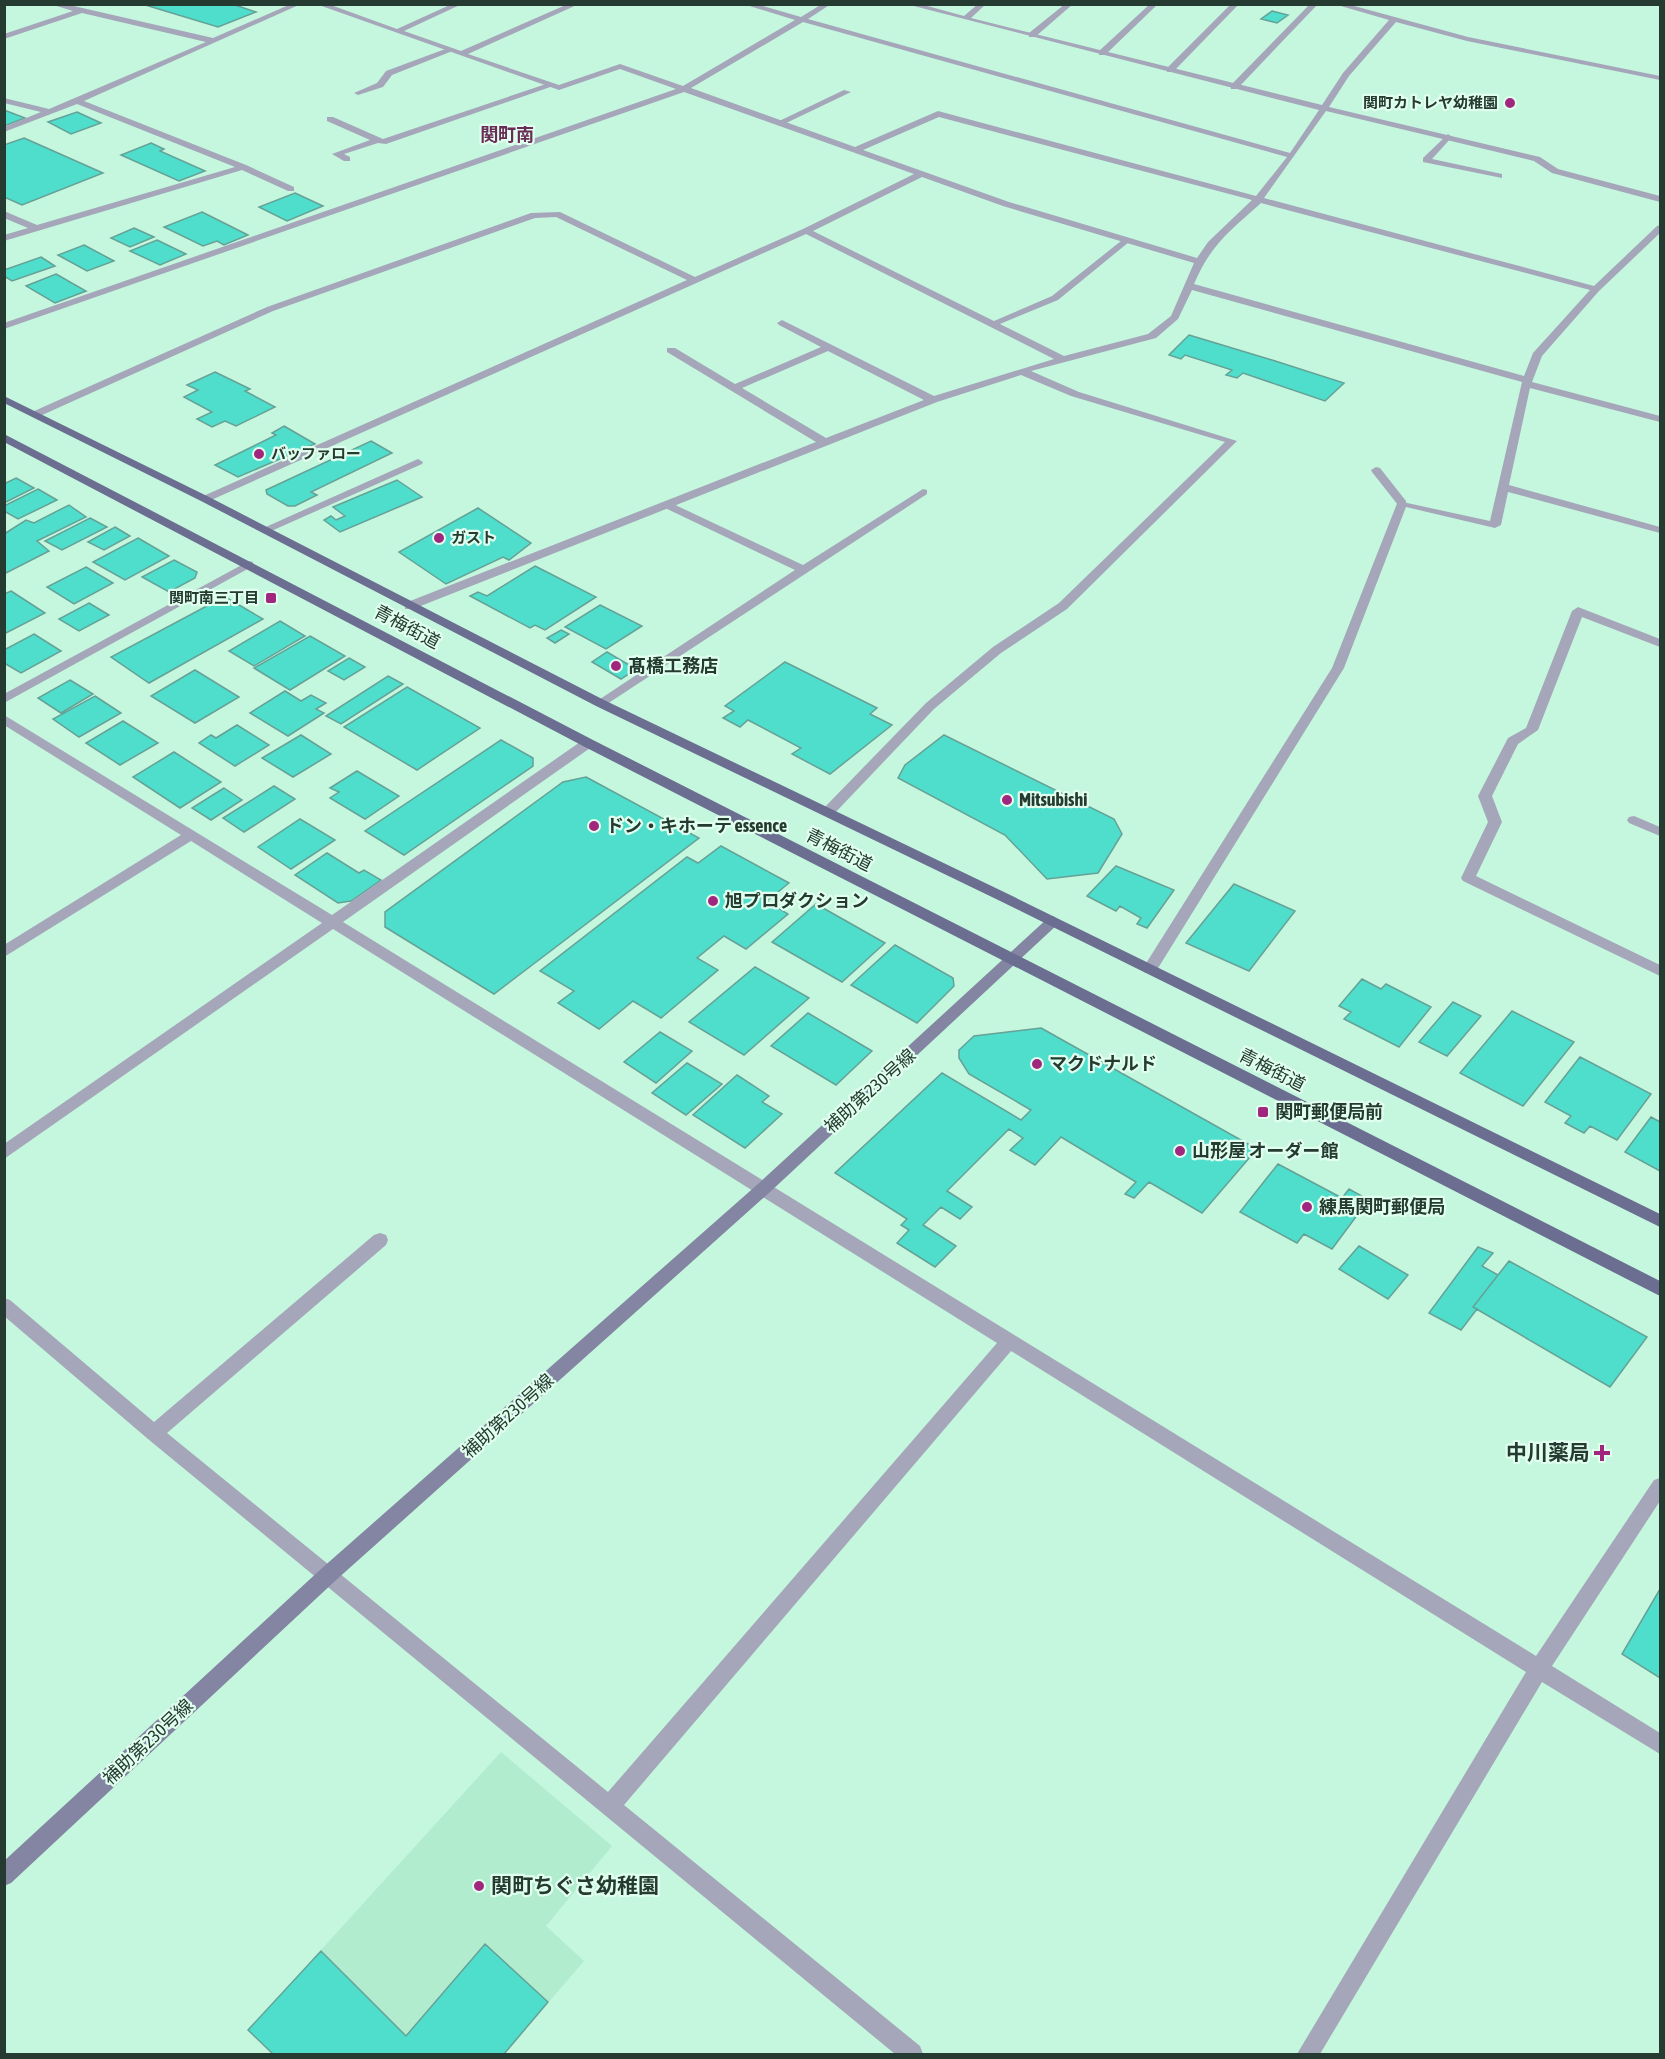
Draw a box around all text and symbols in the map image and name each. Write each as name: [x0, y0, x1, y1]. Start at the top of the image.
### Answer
place label: 関町カトレヤ幼稚園: [1363, 94, 1498, 111]
marker: 関町カトレヤ幼稚園: [1503, 96, 1517, 110]
district label: 関町南: [480, 124, 534, 145]
place label: バッファロー: [271, 445, 361, 462]
marker: バッファロー: [252, 447, 266, 461]
place label: ガスト: [451, 529, 496, 546]
marker: ガスト: [432, 531, 446, 545]
place label: 関町南三丁目: [169, 589, 259, 606]
marker: 関町南三丁目: [264, 591, 278, 605]
street label: 青梅街道: [371, 600, 444, 653]
place label: 髙橋工務店: [628, 655, 718, 676]
marker: 髙橋工務店: [609, 659, 623, 673]
place label: Mitsubishi: [1019, 789, 1087, 810]
marker: Mitsubishi: [1000, 793, 1014, 807]
place label: ドン・キホーテ essence: [606, 815, 787, 836]
marker: ドン・キホーテ essence: [587, 819, 601, 833]
street label: 青梅街道: [802, 824, 876, 875]
place label: 旭プロダクション: [725, 890, 869, 911]
marker: 旭プロダクション: [706, 894, 720, 908]
street label: 補助第230号線: [820, 1044, 920, 1137]
street label: 青梅街道: [1235, 1044, 1309, 1095]
place label: マクドナルド: [1049, 1053, 1157, 1074]
marker: マクドナルド: [1030, 1057, 1044, 1071]
place label: 関町郵便局前: [1275, 1101, 1383, 1122]
marker: 関町郵便局前: [1256, 1105, 1270, 1119]
place label: 山形屋 オーダー館: [1192, 1140, 1338, 1161]
marker: 山形屋 オーダー館: [1173, 1144, 1187, 1158]
place label: 練馬関町郵便局: [1319, 1196, 1445, 1217]
marker: 練馬関町郵便局: [1300, 1200, 1314, 1214]
street label: 補助第230号線: [458, 1369, 558, 1462]
place label: 中川薬局: [1506, 1440, 1590, 1464]
marker: 中川薬局: [1595, 1446, 1609, 1460]
street label: 補助第230号線: [98, 1695, 197, 1789]
place label: 関町ちぐさ幼稚園: [491, 1873, 659, 1897]
marker: 関町ちぐさ幼稚園: [472, 1879, 486, 1893]

